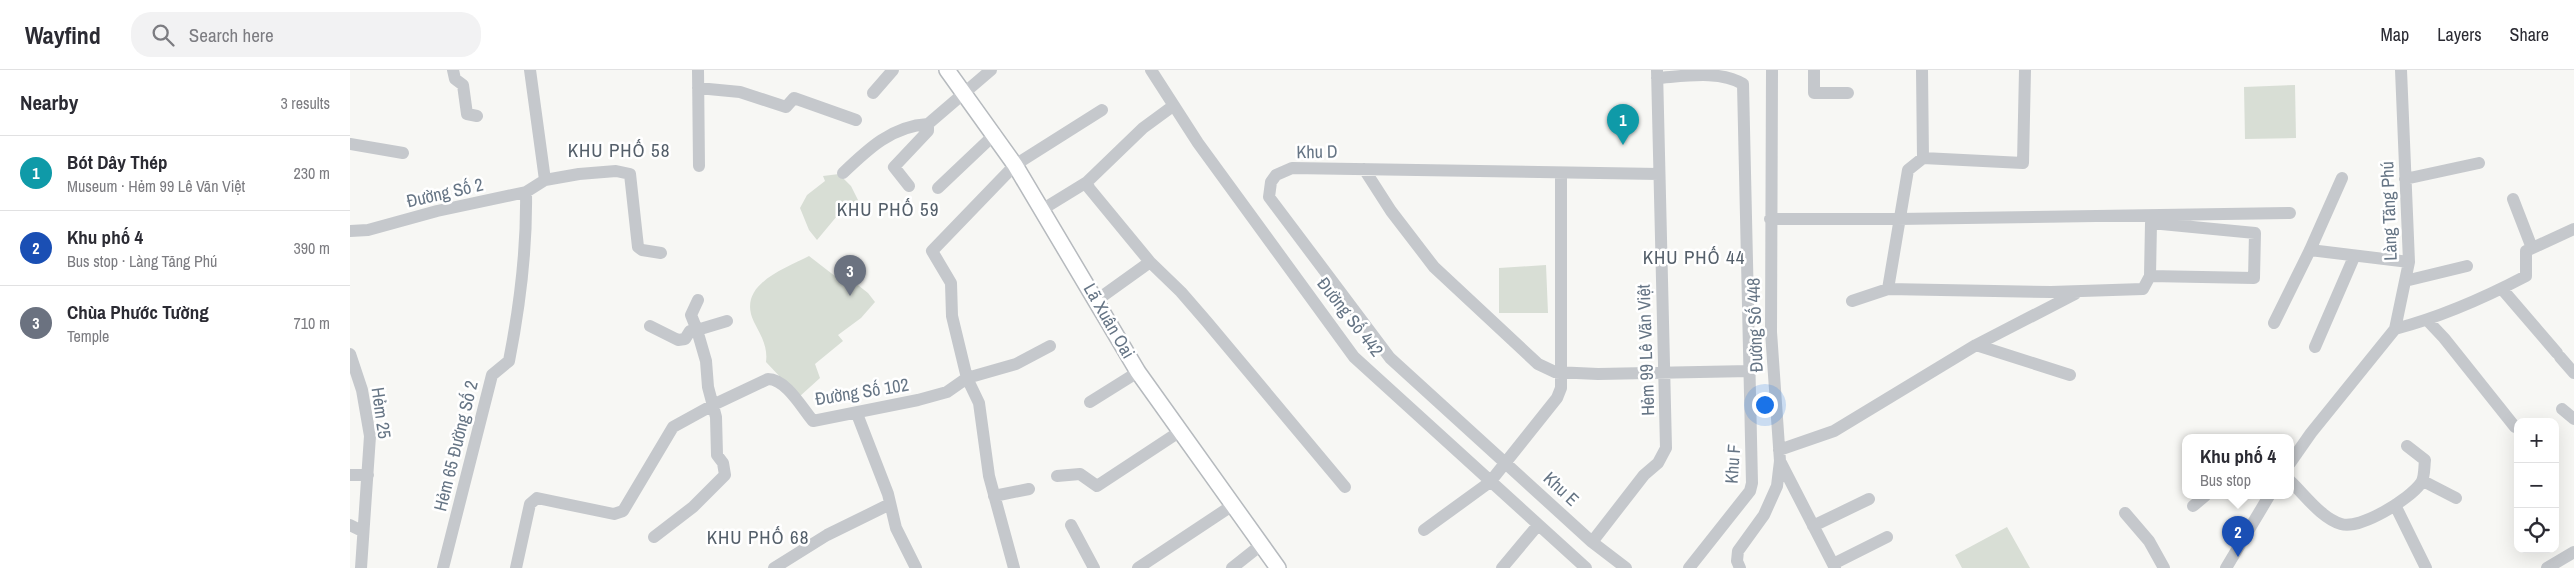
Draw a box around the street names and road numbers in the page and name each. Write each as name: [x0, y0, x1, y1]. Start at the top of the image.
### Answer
street label: Khu D: [1296, 139, 1338, 164]
street label: Làng Tăng Phú: [2374, 161, 2403, 261]
street label: Đường Số 2: [404, 172, 486, 213]
street label: Đường Số 442: [1311, 272, 1389, 362]
street label: Đường Số 448: [1740, 277, 1769, 373]
street label: Lã Xuân Oai: [1078, 279, 1141, 363]
street label: Hẻm 99 Lê Văn Việt: [1631, 284, 1660, 416]
street label: Đường Số 102: [813, 372, 910, 411]
street label: Hẻm 65 Đường Số 2: [427, 378, 484, 514]
street label: Hẻm 25: [366, 386, 397, 440]
street label: Khu F: [1719, 443, 1746, 484]
street label: Khu E: [1538, 466, 1585, 511]

